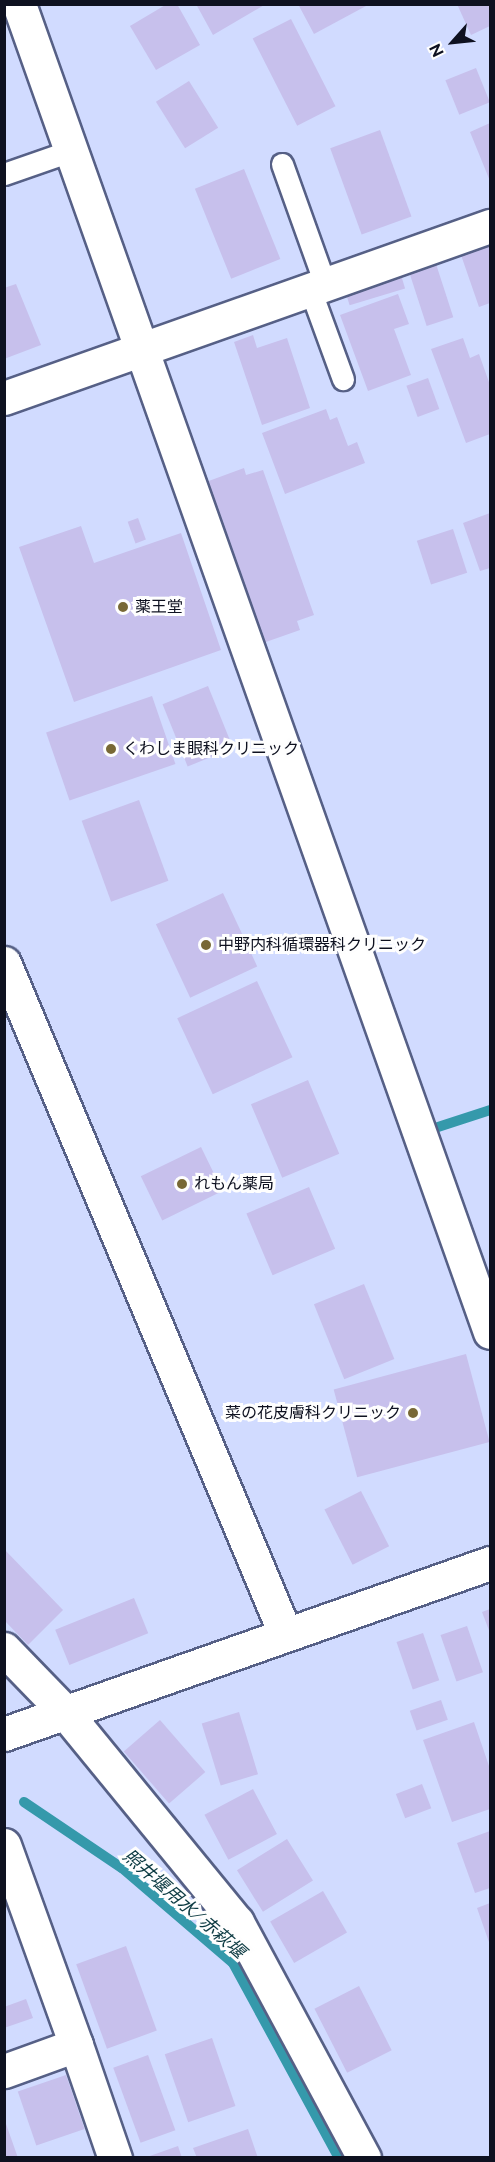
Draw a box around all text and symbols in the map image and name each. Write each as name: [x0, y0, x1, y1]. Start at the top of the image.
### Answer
north arrow: [423, 12, 483, 72]
text: N: [425, 41, 448, 60]
place label: 薬王堂: [135, 597, 183, 617]
marker: 薬王堂: [116, 600, 130, 614]
place label: くわしま眼科クリニック: [123, 739, 299, 759]
marker: くわしま眼科クリニック: [104, 742, 118, 756]
place label: 中野内科循環器科クリニック: [218, 935, 426, 955]
marker: 中野内科循環器科クリニック: [199, 938, 213, 952]
place label: れもん薬局: [194, 1174, 274, 1194]
marker: れもん薬局: [175, 1177, 189, 1191]
place label: 菜の花皮膚科クリニック: [225, 1403, 401, 1423]
marker: 菜の花皮膚科クリニック: [406, 1406, 420, 1420]
water label: 照井堰用水/赤萩堰: [119, 1845, 249, 1963]

